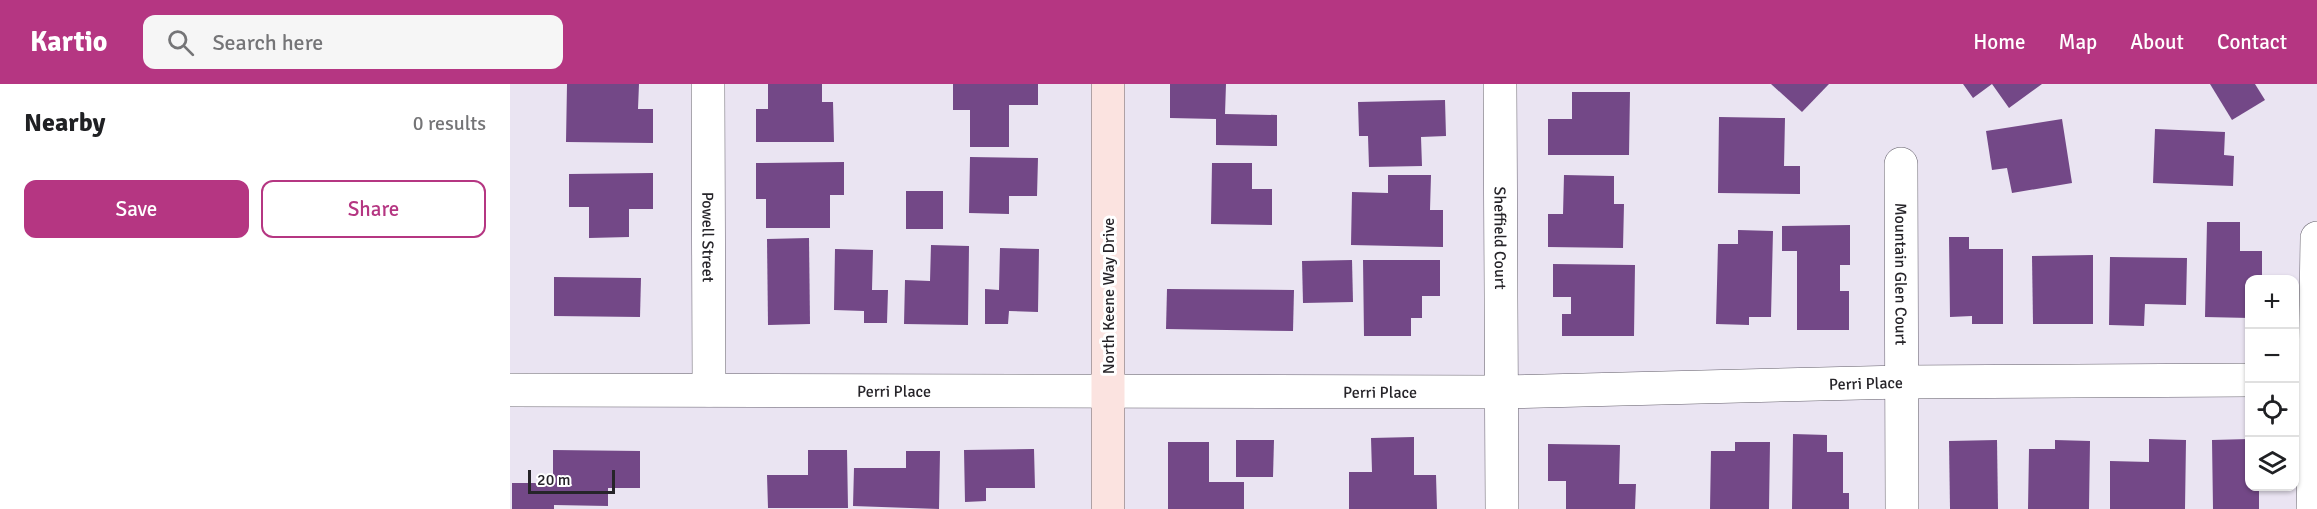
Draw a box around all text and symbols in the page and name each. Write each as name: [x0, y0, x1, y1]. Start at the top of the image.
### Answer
search box: [143, 15, 563, 69]
text: Kartio: [30, 25, 107, 59]
icon: search: [164, 26, 197, 59]
text: Search here: [212, 29, 323, 56]
text: Home: [1973, 29, 2026, 55]
text: Map: [2059, 29, 2097, 55]
text: About: [2130, 29, 2184, 55]
text: Contact: [2217, 29, 2287, 55]
text: Nearby: [24, 107, 105, 139]
text: 0 results: [413, 111, 486, 136]
button: Save: [24, 180, 249, 238]
button: Share: [261, 180, 486, 238]
street label: Sheffield Court: [1489, 186, 1510, 290]
street label: Powell Street: [697, 192, 718, 283]
street label: Mountain Glen Court: [1890, 203, 1911, 346]
street label: North Keene Way Drive: [1099, 218, 1119, 374]
map controls: [2245, 275, 2299, 491]
button: +: [2245, 275, 2299, 329]
button: −: [2245, 329, 2299, 383]
street label: Perri Place: [1829, 373, 1903, 395]
street label: Perri Place: [857, 382, 931, 402]
street label: Perri Place: [1343, 383, 1417, 403]
button: locate: [2245, 383, 2299, 437]
button: layers: [2245, 437, 2299, 491]
scale bar: [528, 467, 615, 494]
text: 20 m: [537, 470, 571, 490]

